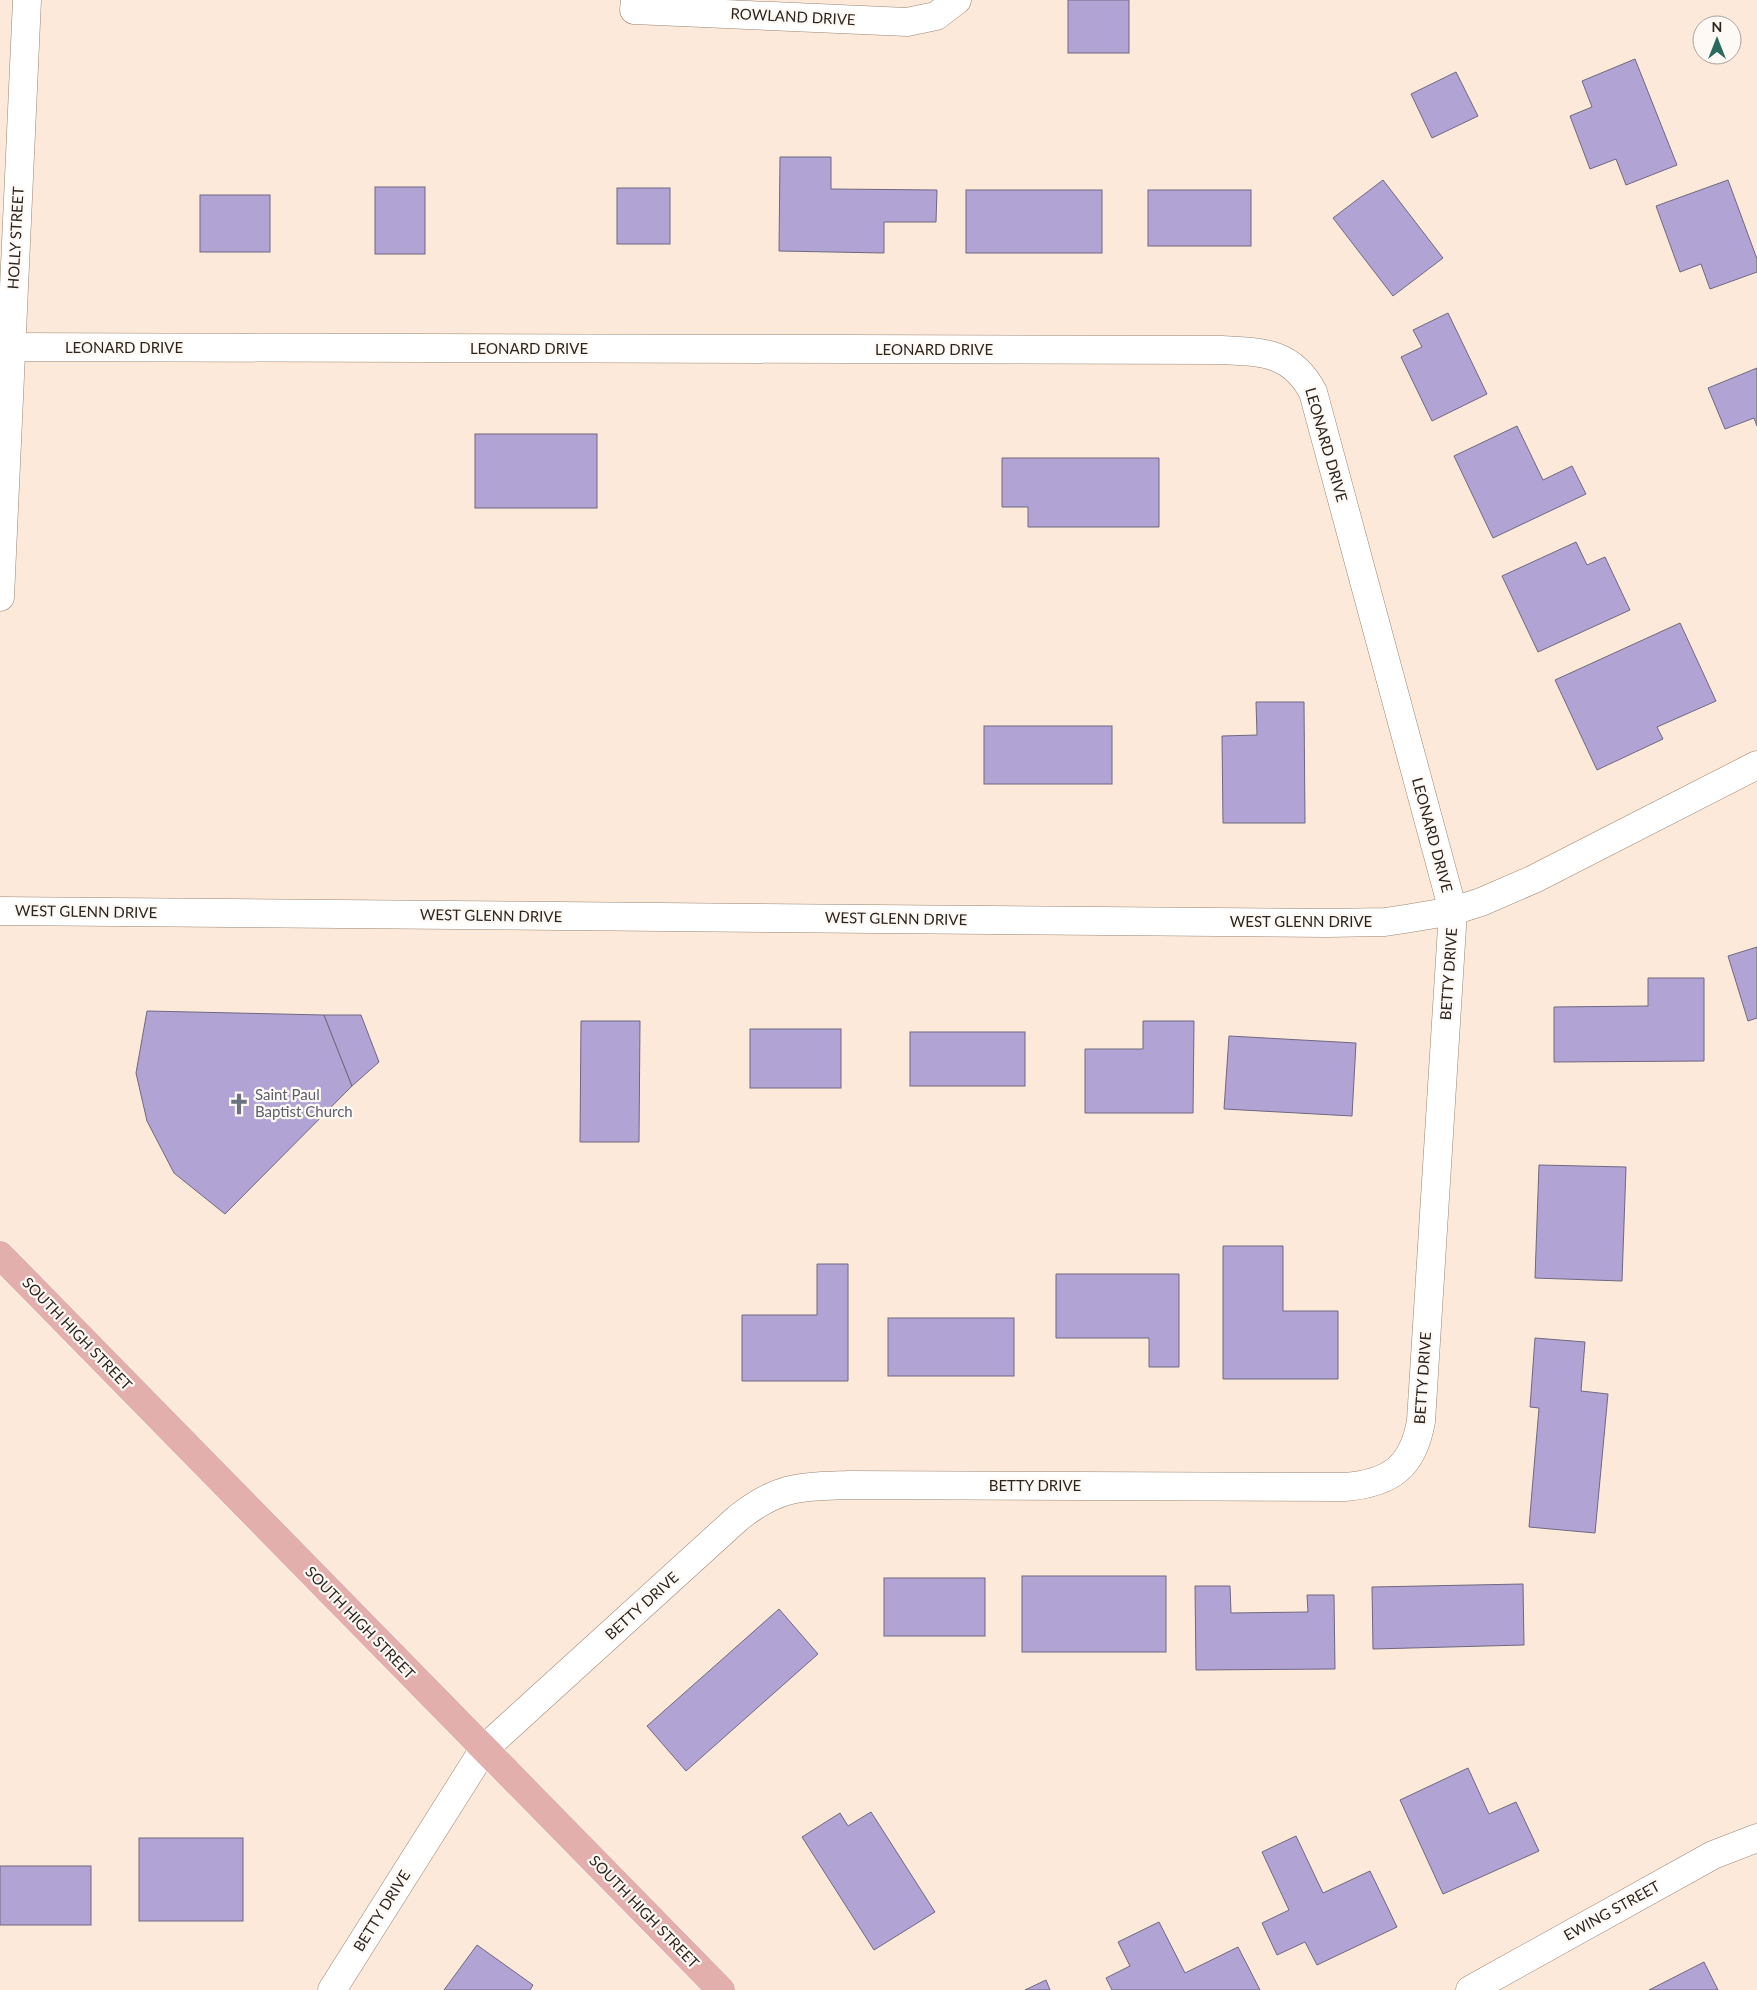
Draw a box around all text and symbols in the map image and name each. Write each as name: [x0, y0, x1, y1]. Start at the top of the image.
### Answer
street label: ROWLAND DRIVE: [730, 4, 856, 28]
north arrow: [1692, 15, 1742, 65]
text: N: [1712, 18, 1722, 35]
street label: HOLLY STREET: [3, 186, 27, 290]
street label: LEONARD DRIVE: [65, 338, 183, 356]
street label: LEONARD DRIVE: [470, 339, 588, 357]
street label: LEONARD DRIVE: [875, 340, 993, 358]
street label: LEONARD DRIVE: [1302, 385, 1352, 504]
street label: LEONARD DRIVE: [1409, 775, 1457, 894]
street label: WEST GLENN DRIVE: [15, 901, 157, 921]
street label: WEST GLENN DRIVE: [420, 905, 562, 925]
street label: WEST GLENN DRIVE: [825, 908, 967, 928]
street label: WEST GLENN DRIVE: [1230, 912, 1372, 930]
street label: BETTY DRIVE: [1436, 927, 1460, 1021]
place label: Saint Paul Baptist Church: [255, 1085, 353, 1120]
church icon: Saint Paul Baptist Church: [226, 1091, 252, 1117]
street label: SOUTH HIGH STREET: [19, 1273, 136, 1394]
street label: BETTY DRIVE: [1410, 1331, 1434, 1425]
street label: BETTY DRIVE: [989, 1476, 1081, 1494]
street label: SOUTH HIGH STREET: [302, 1562, 419, 1683]
street label: BETTY DRIVE: [601, 1568, 682, 1643]
street label: SOUTH HIGH STREET: [586, 1851, 703, 1972]
street label: BETTY DRIVE: [349, 1866, 413, 1954]
street label: EWING STREET: [1560, 1876, 1663, 1944]

